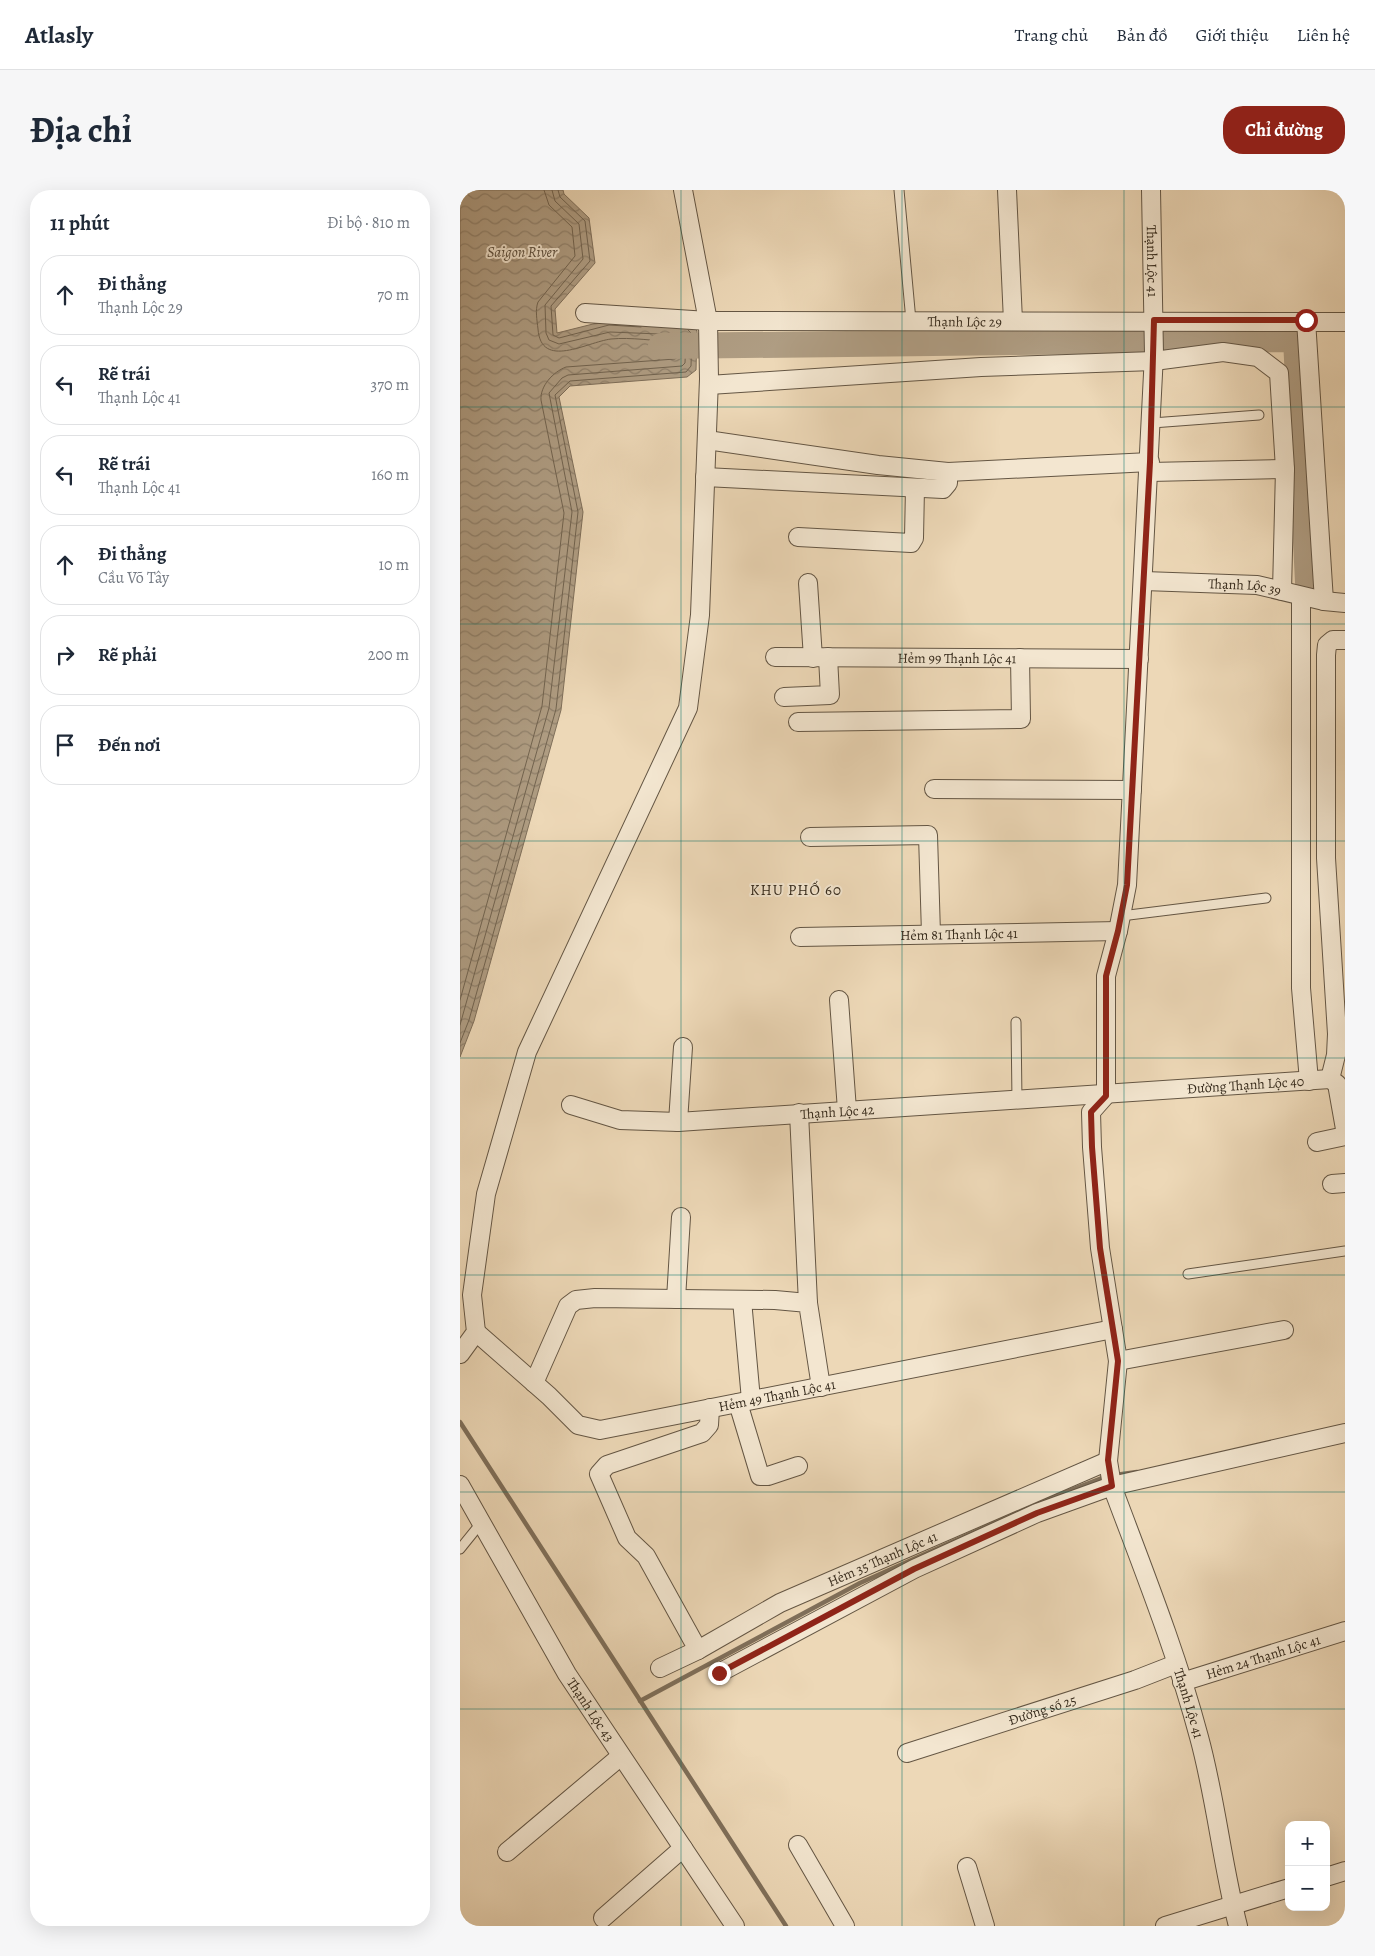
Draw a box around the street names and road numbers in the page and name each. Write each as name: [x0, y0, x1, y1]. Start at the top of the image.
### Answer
street label: Thạnh Lộc 41: [1142, 225, 1162, 298]
street label: Thạnh Lộc 29: [928, 312, 1002, 331]
street label: Thạnh Lộc 39: [1208, 574, 1283, 600]
street label: Hẻm 99 Thạnh Lộc 41: [898, 649, 1017, 668]
street label: Hẻm 81 Thạnh Lộc 41: [900, 924, 1018, 945]
street label: Đường Thạnh Lộc 40: [1186, 1072, 1305, 1098]
street label: Thạnh Lộc 42: [800, 1100, 875, 1124]
street label: Hẻm 49 Thạnh Lộc 41: [717, 1375, 837, 1416]
street label: Hẻm 35 Thạnh Lộc 41: [825, 1527, 941, 1591]
street label: Hẻm 24 Thạnh Lộc 41: [1204, 1630, 1323, 1684]
street label: Thạnh Lộc 41: [1169, 1666, 1208, 1741]
street label: Thạnh Lộc 43: [562, 1674, 619, 1746]
street label: Đường số 25: [1006, 1690, 1079, 1730]

